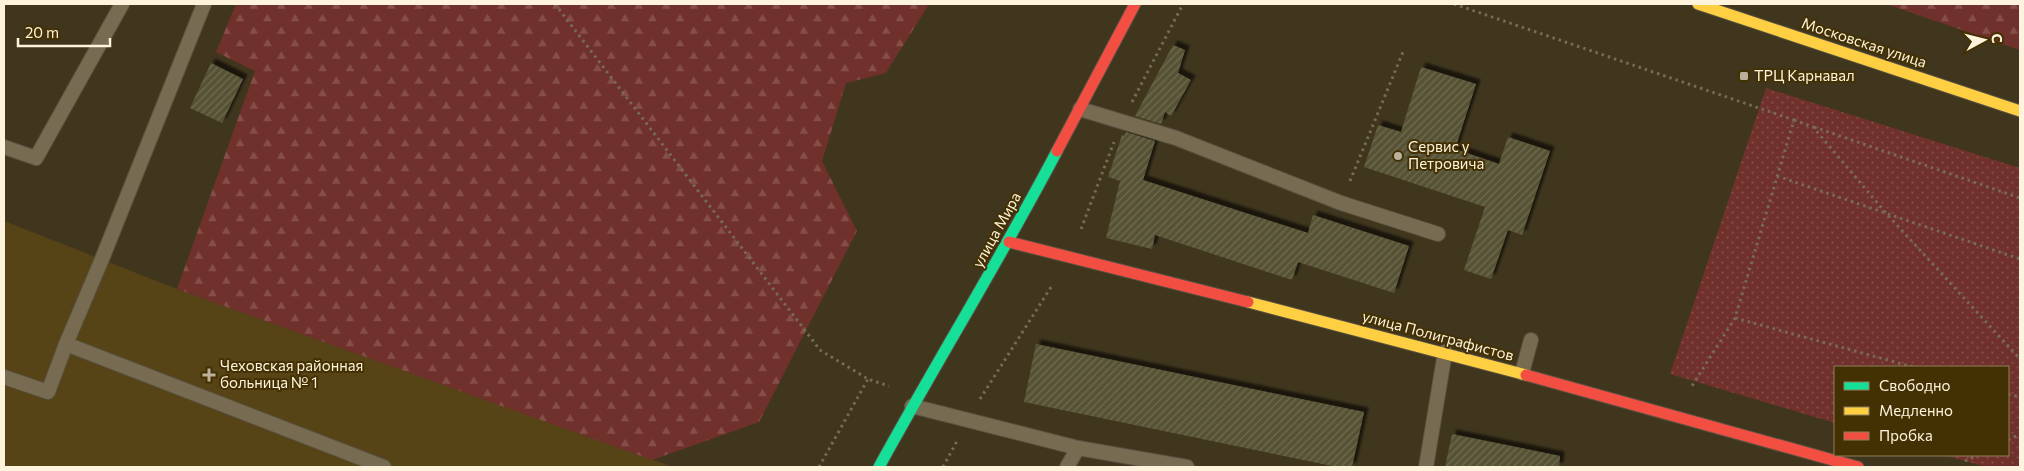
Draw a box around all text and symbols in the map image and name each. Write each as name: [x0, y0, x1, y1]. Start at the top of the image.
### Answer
street label: Московская улица: [1800, 13, 1929, 71]
scale bar: [18, 15, 110, 47]
north arrow: [1959, 15, 2009, 65]
text: 20 m: [25, 23, 59, 41]
text: С: [1988, 33, 2006, 44]
place label: ТРЦ Карнавал: [1754, 66, 1855, 84]
marker: ТРЦ Карнавал: [1738, 70, 1750, 82]
place label: Сервис у Петровича: [1408, 137, 1484, 172]
marker: Сервис у Петровича: [1392, 150, 1404, 162]
street label: улица Мира: [968, 189, 1024, 270]
street label: улица Полиграфистов: [1361, 306, 1516, 364]
place label: Чеховская районная больница № 1: [220, 356, 363, 391]
legend: [1834, 366, 2009, 456]
marker: Чеховская районная больница № 1: [202, 368, 216, 382]
text: Свободно: [1879, 376, 1950, 394]
text: Медленно: [1879, 401, 1953, 419]
text: Пробка: [1879, 426, 1933, 444]

